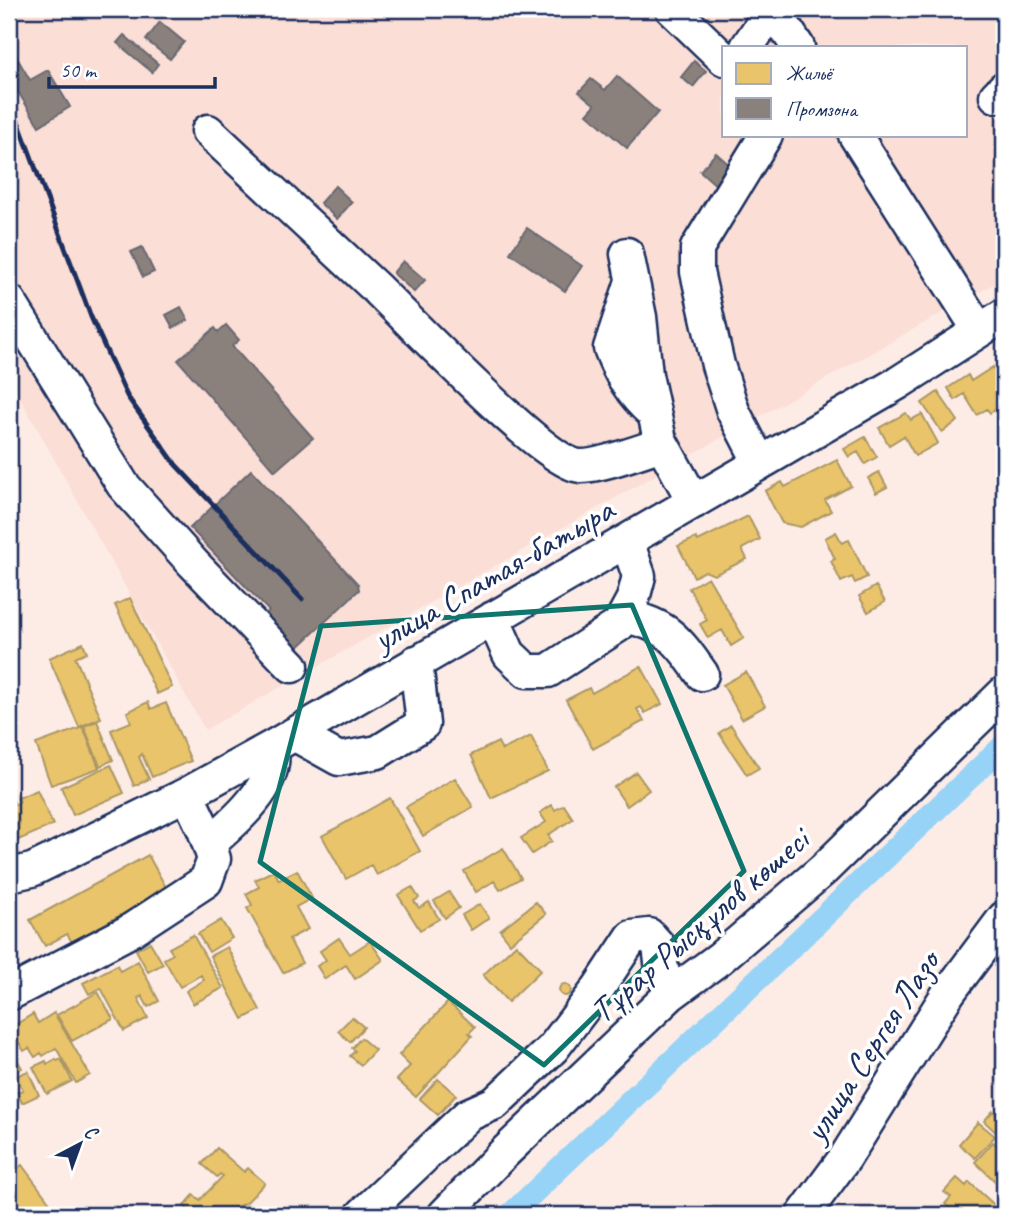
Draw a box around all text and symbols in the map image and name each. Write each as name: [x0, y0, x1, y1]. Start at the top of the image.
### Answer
scale bar: [49, 46, 215, 90]
legend: [722, 46, 968, 136]
text: 50 m: [60, 57, 98, 83]
text: Жильё: [786, 60, 835, 86]
text: Промзона: [786, 96, 859, 122]
street label: улица Спатая-батыра: [363, 486, 624, 663]
street label: Тұрар Рысқұлов көшесі: [580, 815, 822, 1033]
street label: улица Сергея Лазо: [792, 939, 952, 1152]
north arrow: [46, 1108, 116, 1178]
text: С: [79, 1120, 104, 1146]

